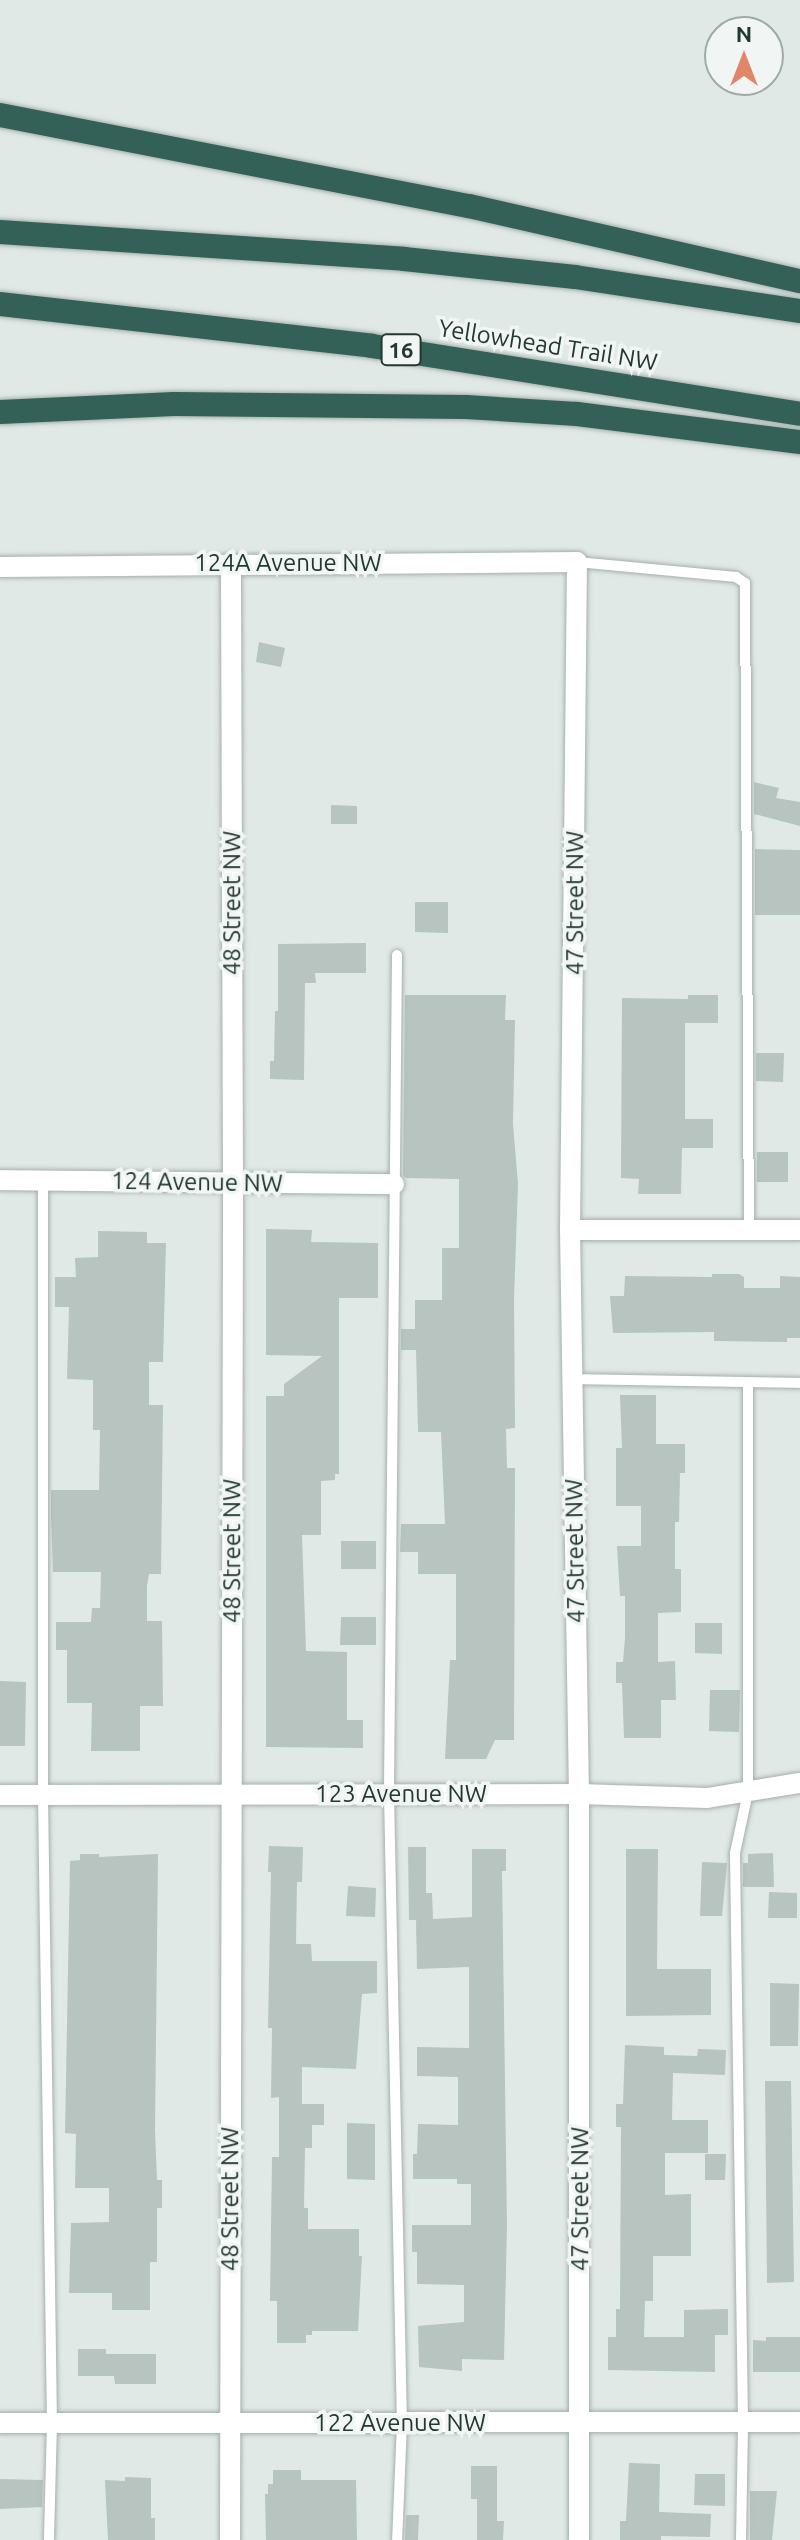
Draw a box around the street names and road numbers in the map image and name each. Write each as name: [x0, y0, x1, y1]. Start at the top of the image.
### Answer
street label: Yellowhead Trail NW: [437, 313, 659, 377]
road number: 16: [379, 332, 423, 368]
street label: 124A Avenue NW: [194, 549, 382, 577]
street label: 48 Street NW: [218, 831, 246, 975]
street label: 47 Street NW: [561, 831, 589, 975]
street label: 124 Avenue NW: [111, 1166, 283, 1198]
street label: 48 Street NW: [218, 1479, 246, 1623]
street label: 47 Street NW: [559, 1479, 591, 1623]
street label: 123 Avenue NW: [315, 1780, 487, 1808]
street label: 48 Street NW: [216, 2127, 244, 2271]
street label: 47 Street NW: [566, 2127, 594, 2271]
street label: 122 Avenue NW: [314, 2409, 486, 2437]

